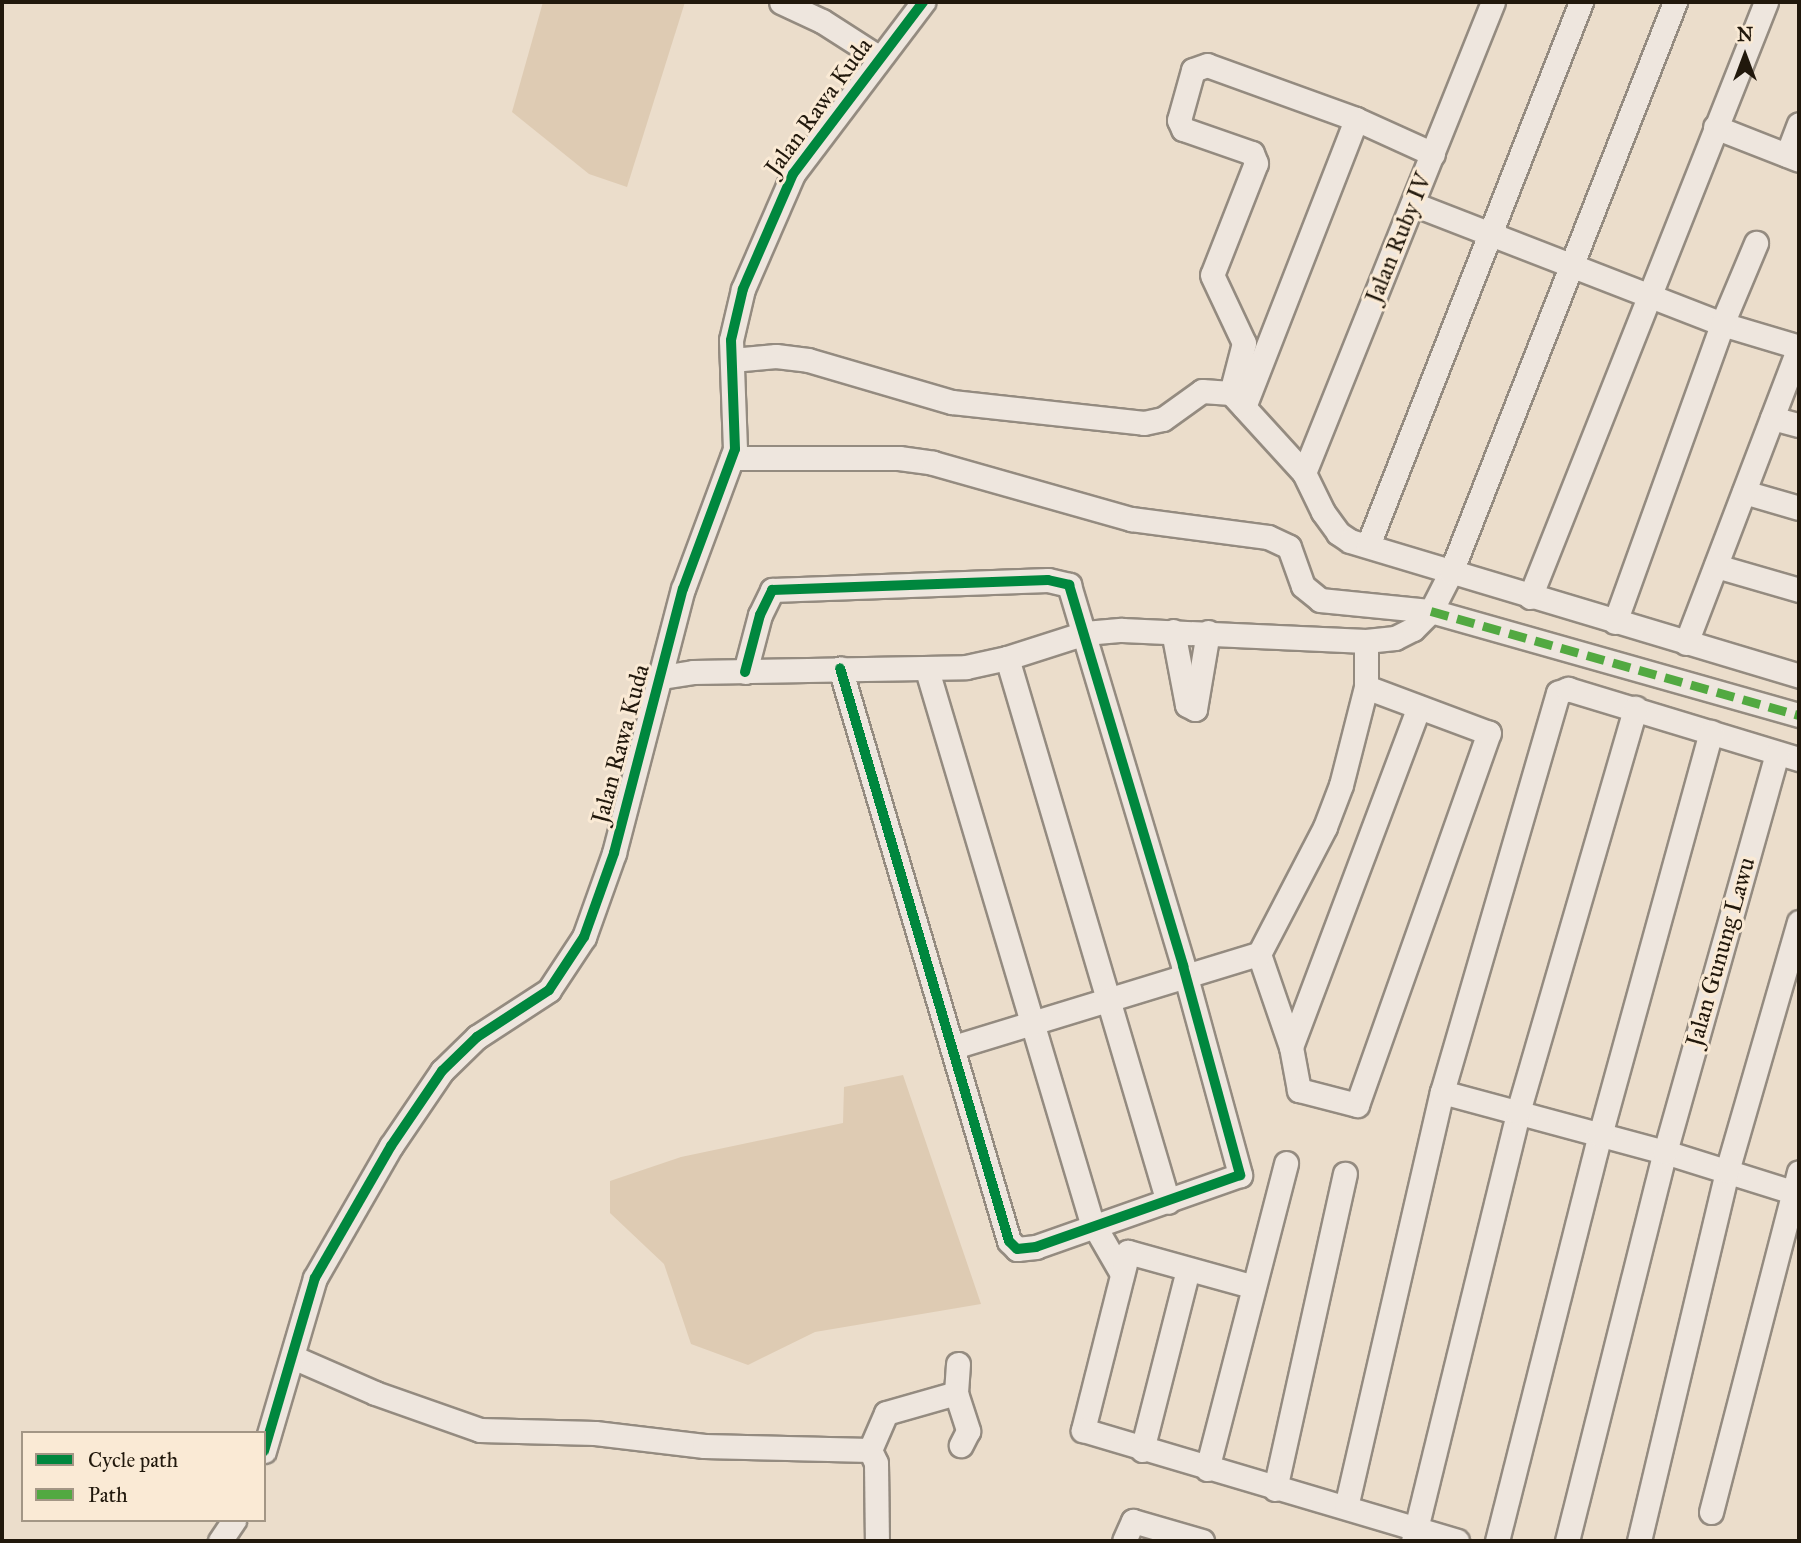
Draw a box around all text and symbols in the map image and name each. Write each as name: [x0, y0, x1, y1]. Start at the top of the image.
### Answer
north arrow: [1710, 21, 1780, 91]
text: N: [1737, 23, 1753, 46]
street label: Jalan Rawa Kuda: [759, 32, 879, 182]
street label: Jalan Ruby IV: [1360, 169, 1438, 307]
street label: Jalan Rawa Kuda: [586, 661, 656, 827]
street label: Jalan Gunung Lawu: [1680, 854, 1762, 1050]
legend: [21, 1431, 266, 1522]
text: Cycle path: [88, 1447, 178, 1473]
text: Path: [88, 1482, 128, 1508]

